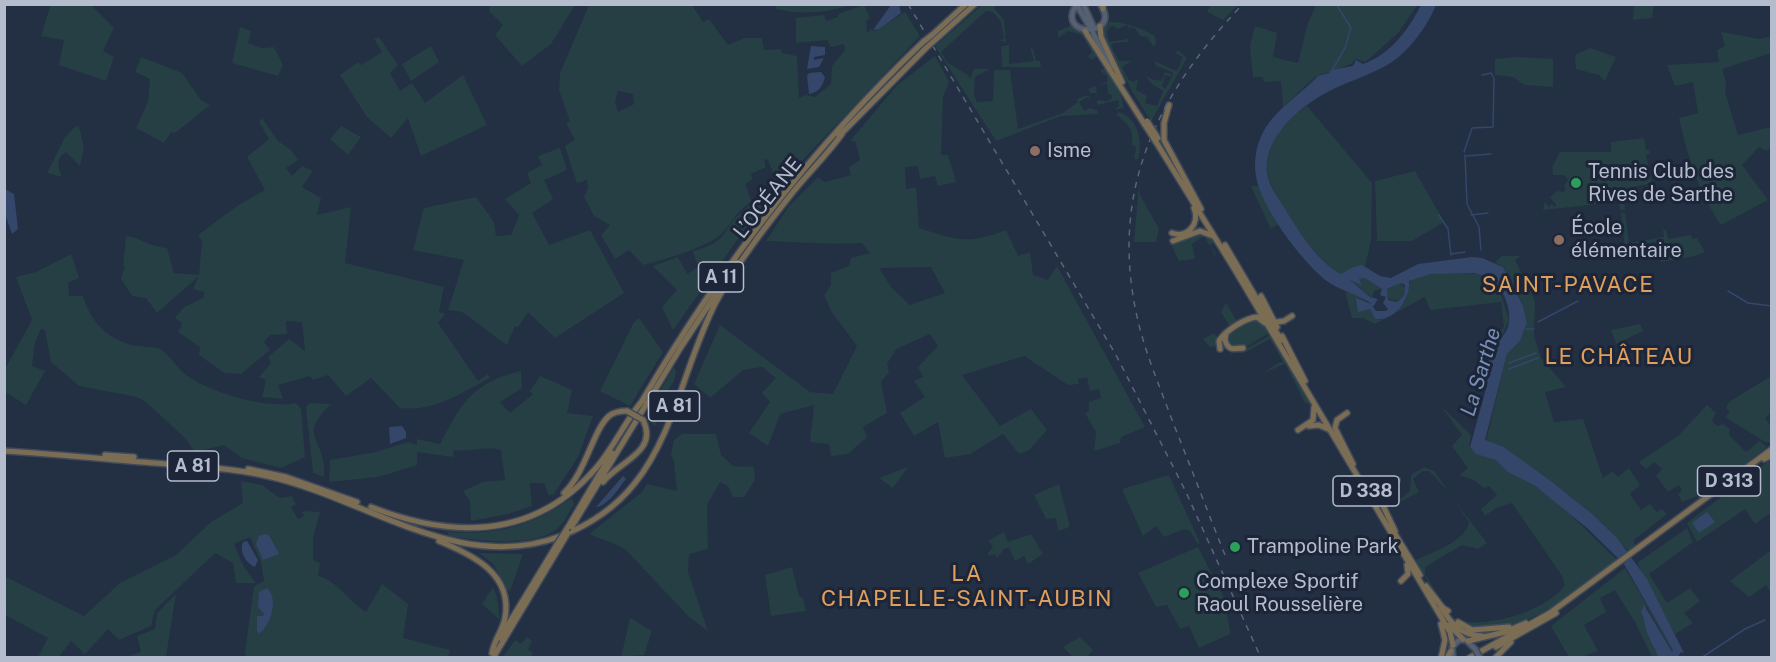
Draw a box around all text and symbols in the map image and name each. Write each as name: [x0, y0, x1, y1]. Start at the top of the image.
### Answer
place label: Isme: [1047, 139, 1091, 163]
marker: Isme: [1028, 144, 1042, 158]
street label: L’OCÉANE: [729, 153, 807, 243]
place label: Tennis Club des Rives de Sarthe: [1588, 160, 1734, 207]
marker: Tennis Club des Rives de Sarthe: [1569, 176, 1583, 190]
place label: École élémentaire: [1571, 216, 1682, 263]
marker: École élémentaire: [1552, 233, 1566, 247]
road number: A 11: [698, 262, 744, 292]
district label: SAINT-PAVACE: [1482, 272, 1654, 298]
water label: La Sarthe: [1456, 325, 1506, 419]
district label: LE CHÂTEAU: [1544, 344, 1694, 370]
road number: A 81: [648, 391, 700, 421]
road number: A 81: [168, 451, 218, 481]
road number: D 313: [1698, 466, 1760, 496]
road number: D 338: [1333, 476, 1399, 506]
place label: Trampoline Park: [1247, 535, 1399, 559]
marker: Trampoline Park: [1228, 540, 1242, 554]
district label: LA CHAPELLE-SAINT-AUBIN: [821, 561, 1113, 612]
place label: Complexe Sportif Raoul Rousselière: [1196, 570, 1363, 617]
marker: Complexe Sportif Raoul Rousselière: [1177, 586, 1191, 600]

